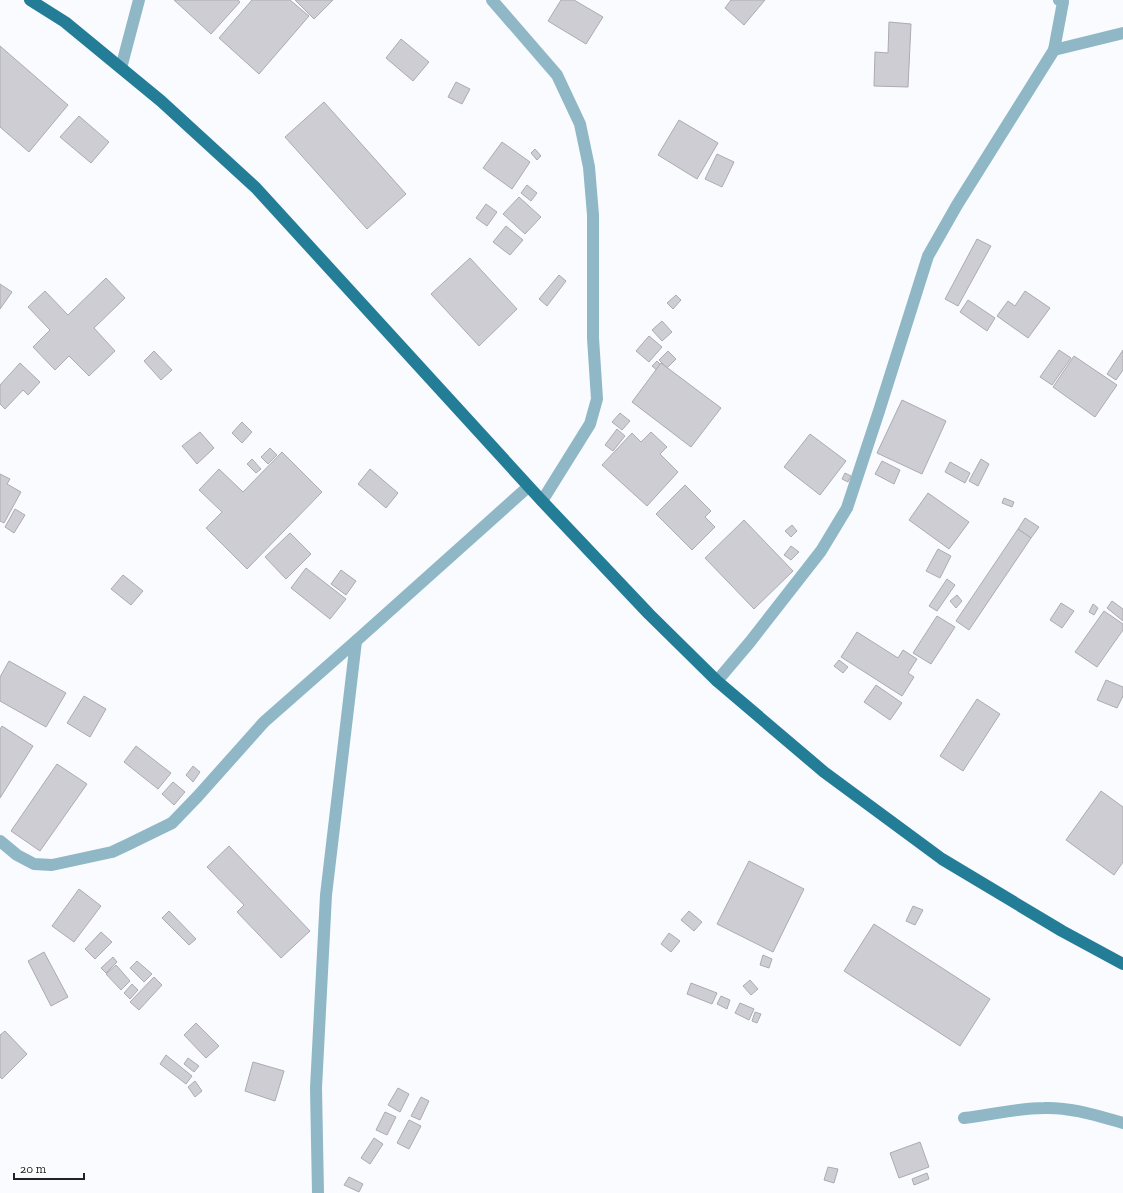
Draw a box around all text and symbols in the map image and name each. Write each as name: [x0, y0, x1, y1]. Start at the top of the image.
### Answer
scale bar: [14, 1155, 84, 1181]
text: 20 m: [20, 1162, 47, 1176]

